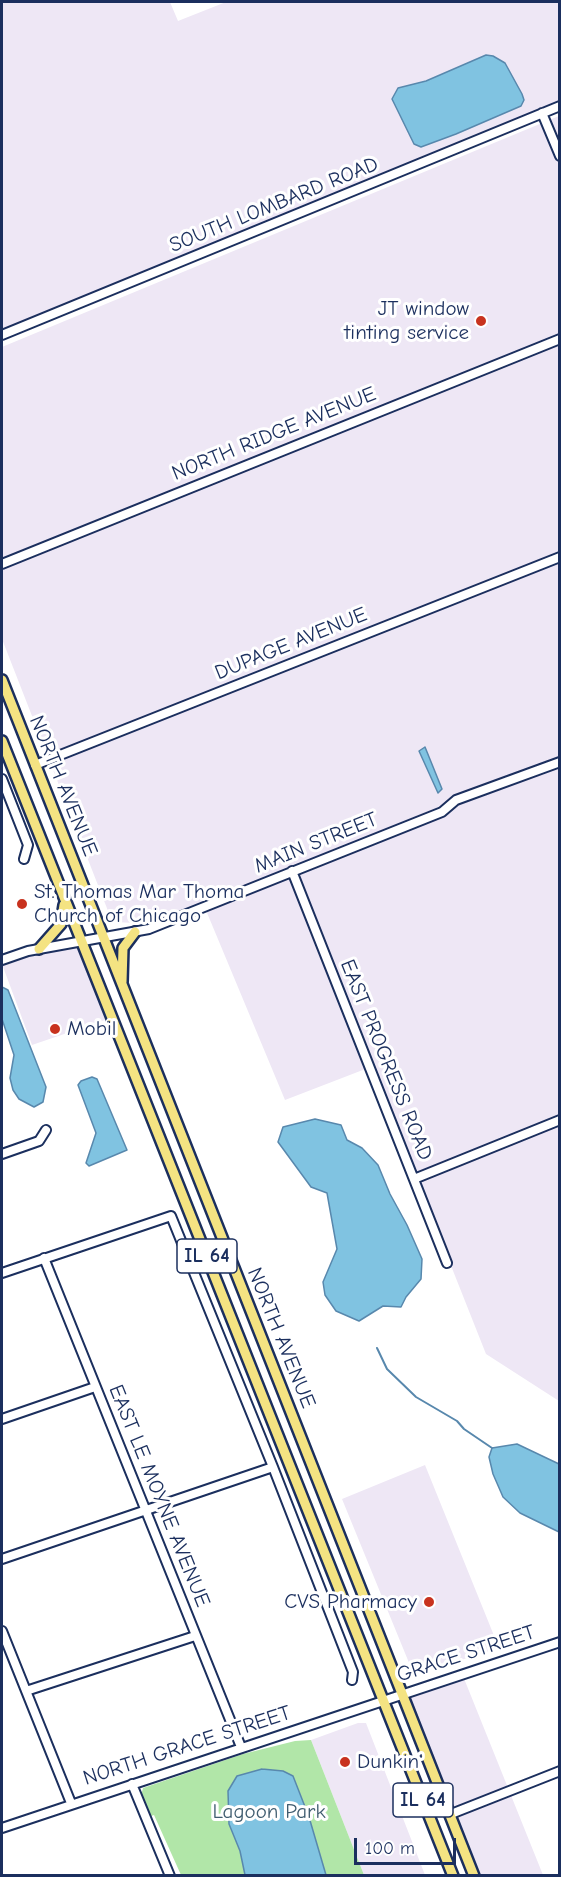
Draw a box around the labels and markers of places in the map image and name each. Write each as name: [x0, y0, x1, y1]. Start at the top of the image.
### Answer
place label: JT window tinting service: [344, 296, 469, 346]
marker: JT window tinting service: [474, 314, 488, 328]
place label: St. Thomas Mar Thoma Church of Chicago: [34, 879, 244, 929]
marker: St. Thomas Mar Thoma Church of Chicago: [15, 897, 29, 911]
place label: Mobil: [67, 1016, 116, 1042]
marker: Mobil: [48, 1022, 62, 1036]
place label: CVS Pharmacy: [284, 1589, 417, 1615]
marker: CVS Pharmacy: [422, 1595, 436, 1609]
place label: Dunkin': [357, 1749, 423, 1775]
marker: Dunkin': [338, 1755, 352, 1769]

